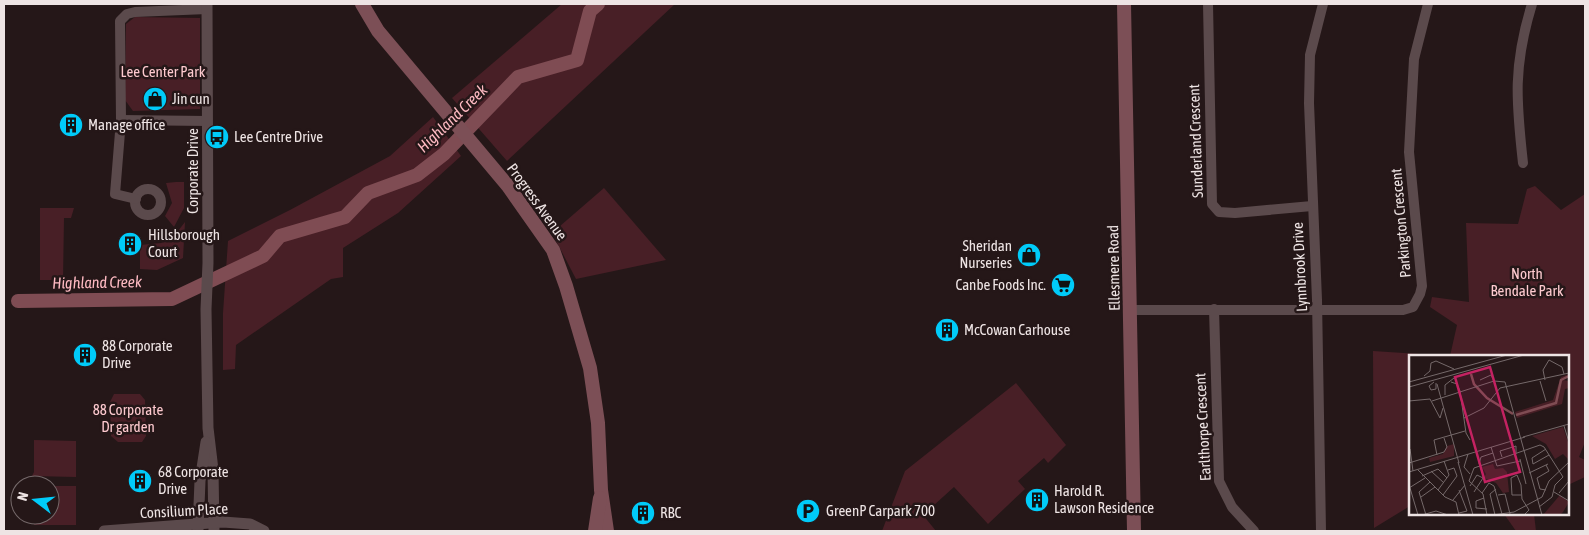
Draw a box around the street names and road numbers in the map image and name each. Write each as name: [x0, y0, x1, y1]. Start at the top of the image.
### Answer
street label: Sunderland Crescent: [1185, 84, 1206, 198]
street label: Corporate Drive: [184, 128, 201, 214]
street label: Progress Avenue: [504, 160, 571, 244]
street label: Parkington Crescent: [1387, 168, 1414, 278]
street label: Lynnbrook Drive: [1289, 222, 1310, 312]
street label: Ellesmere Road: [1104, 225, 1123, 311]
street label: Earlthorpe Crescent: [1191, 373, 1214, 481]
street label: Consilium Place: [140, 500, 229, 521]

